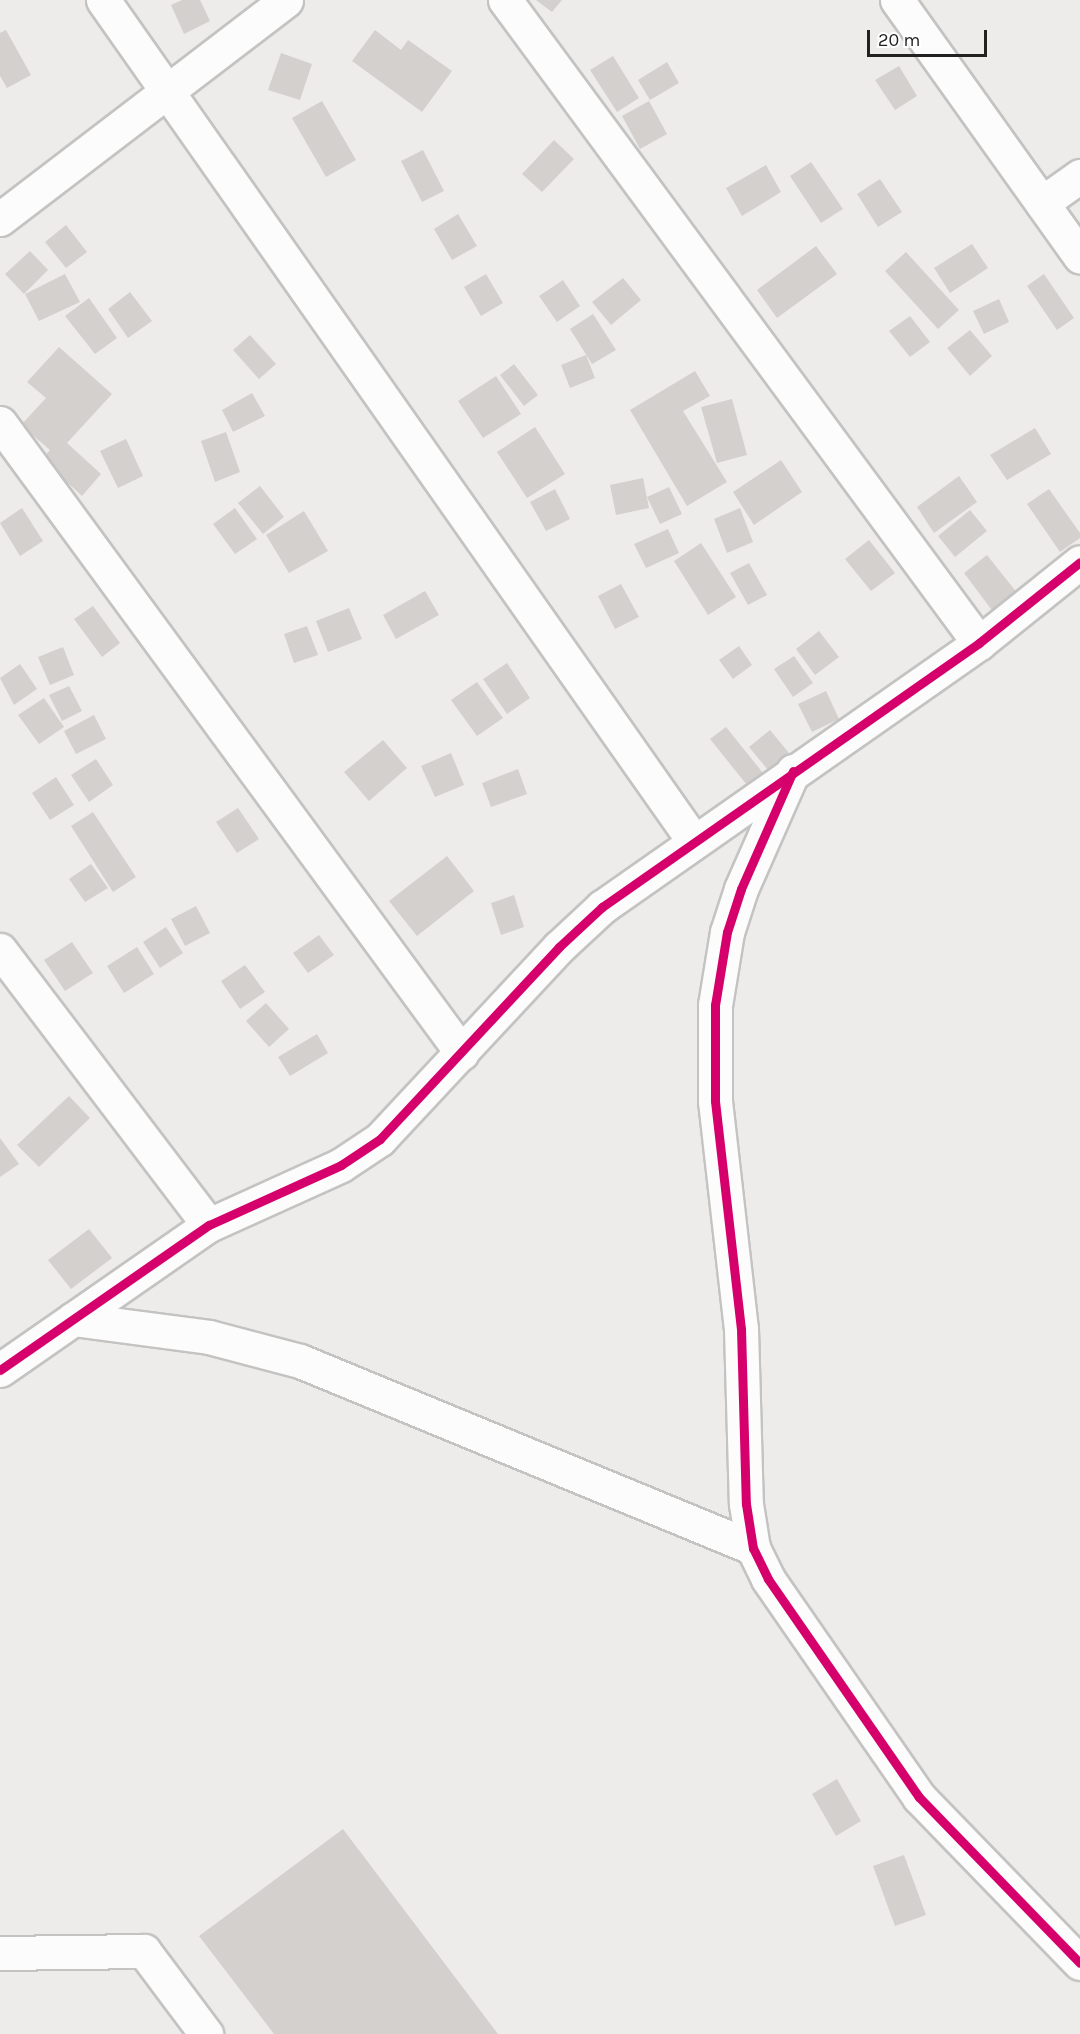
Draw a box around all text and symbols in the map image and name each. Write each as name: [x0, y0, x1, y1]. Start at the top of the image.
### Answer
scale bar: [870, 18, 990, 56]
text: 20 m: [878, 29, 920, 51]

